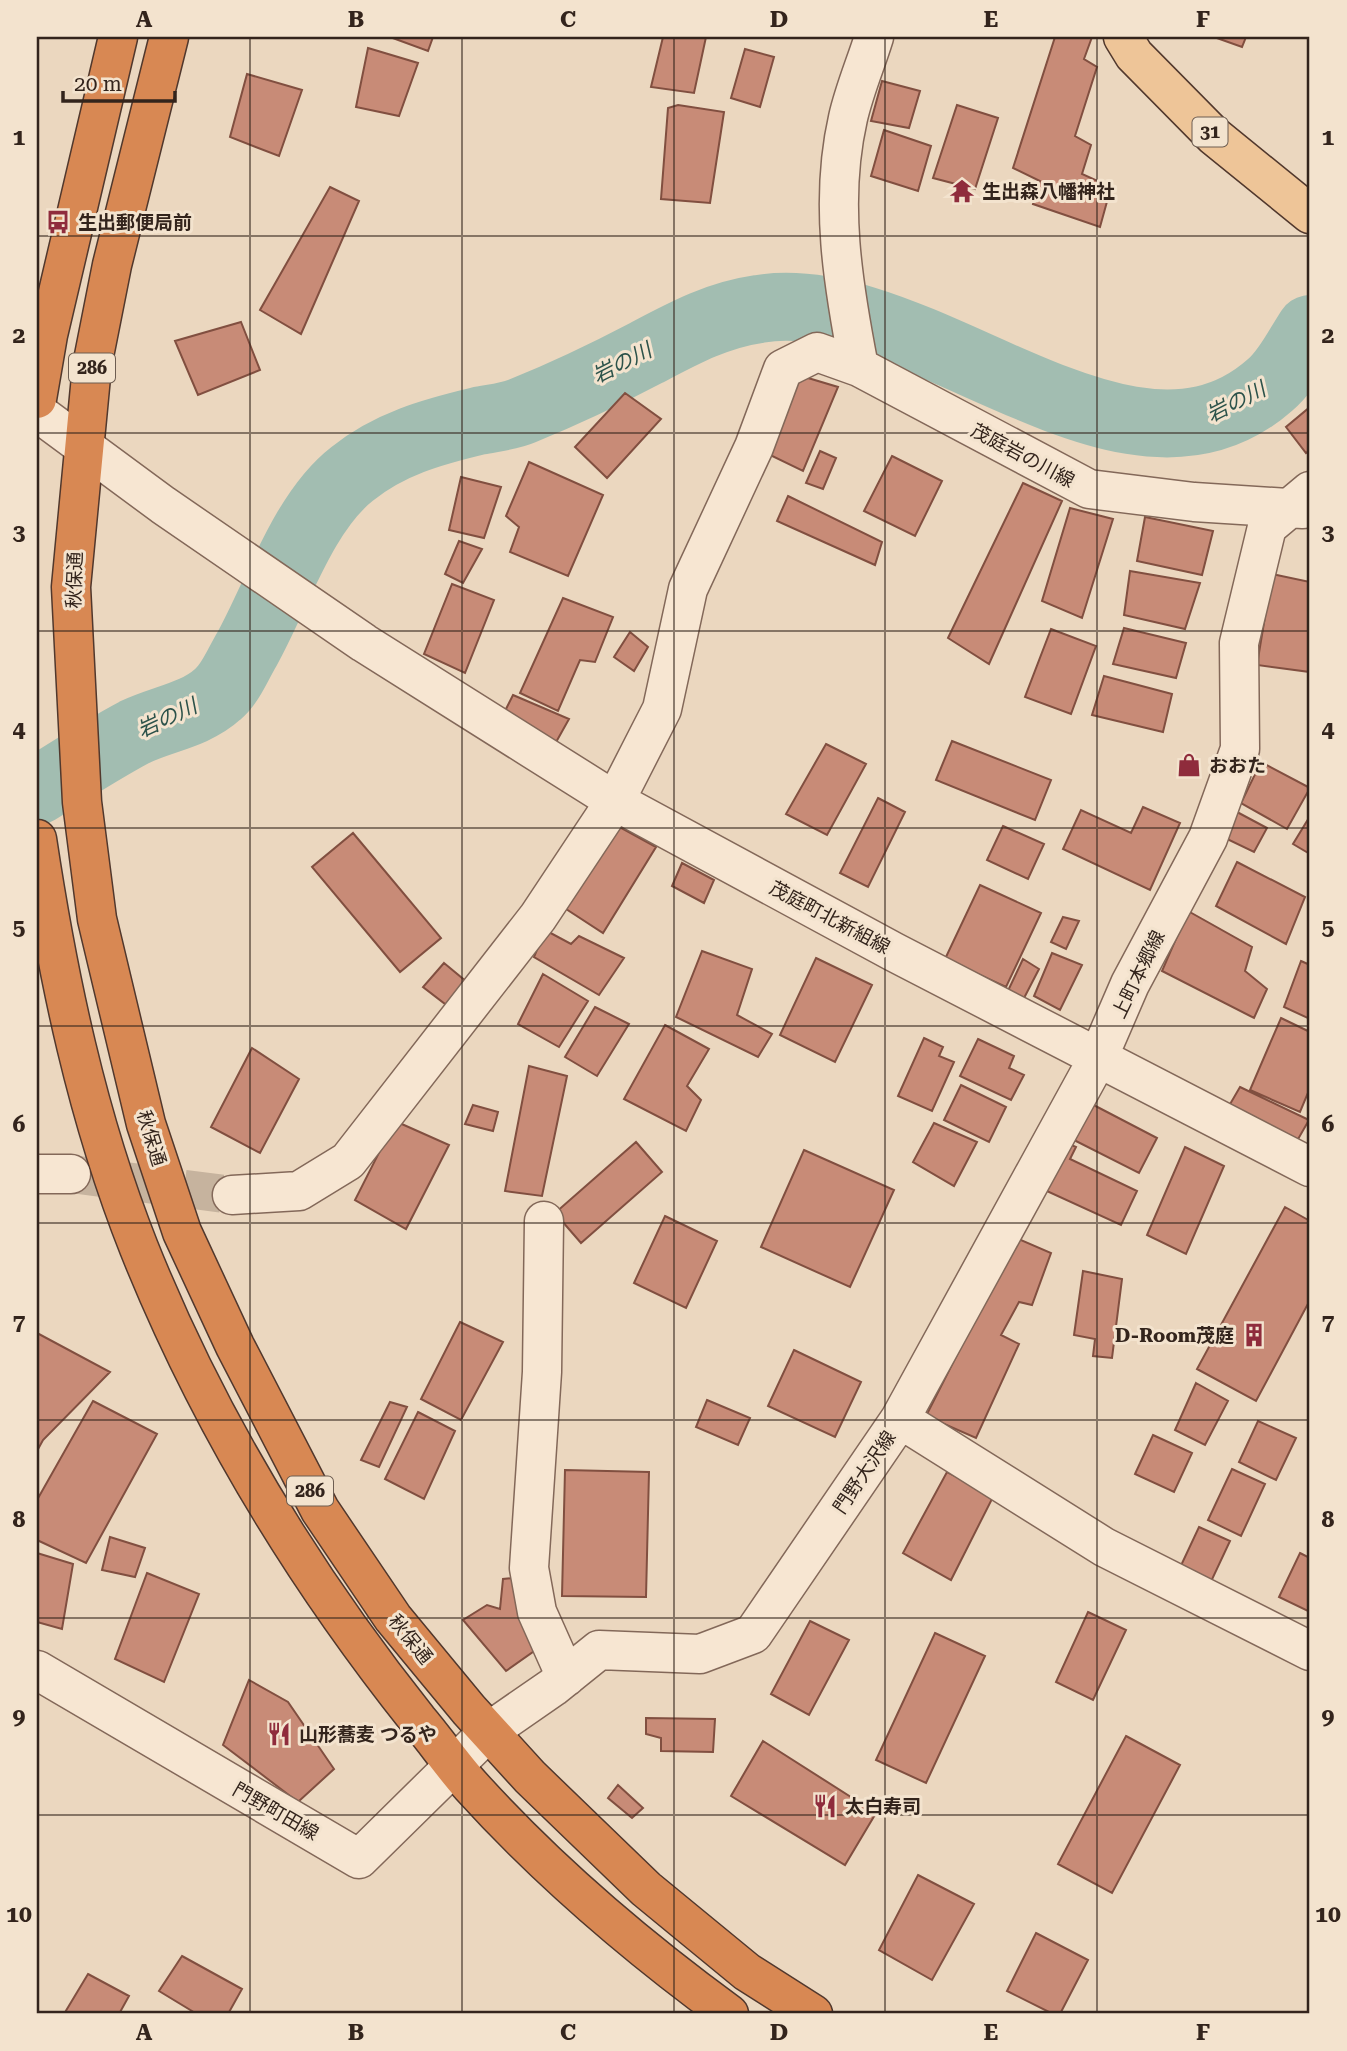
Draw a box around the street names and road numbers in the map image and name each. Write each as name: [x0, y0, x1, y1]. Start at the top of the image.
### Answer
road number: 31: [1192, 118, 1228, 146]
road number: 286: [69, 354, 115, 382]
street label: 茂庭岩の川線: [967, 419, 1078, 492]
street label: 秋保通: [62, 551, 87, 609]
street label: 茂庭町北新組線: [766, 876, 894, 959]
street label: 上町本郷線: [1107, 926, 1170, 1022]
street label: 秋保通: [132, 1108, 171, 1169]
street label: 門野大沢線: [828, 1426, 901, 1518]
road number: 286: [287, 1476, 333, 1506]
street label: 秋保通: [384, 1610, 437, 1669]
street label: 門野町田線: [229, 1778, 323, 1845]

